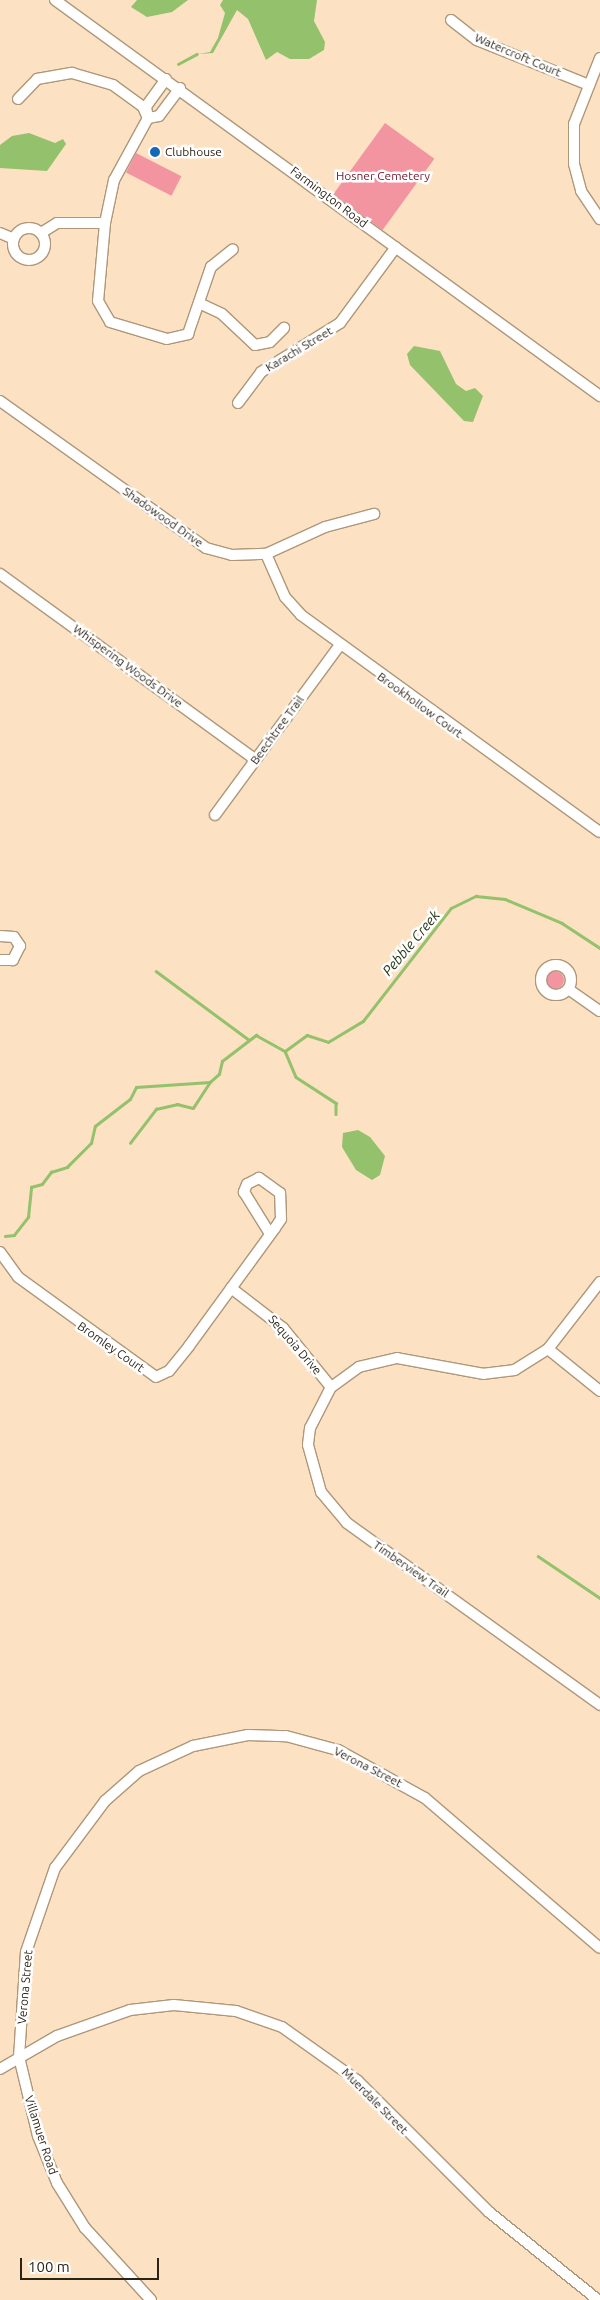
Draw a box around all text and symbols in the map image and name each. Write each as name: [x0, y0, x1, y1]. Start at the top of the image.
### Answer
street label: Watercroft Court: [473, 30, 563, 80]
place label: Clubhouse: [165, 145, 222, 159]
marker: Clubhouse: [149, 146, 161, 158]
street label: Farmington Road: [288, 163, 370, 231]
park label: Hosner Cemetery: [336, 169, 430, 183]
street label: Karachi Street: [263, 323, 335, 375]
street label: Shadowood Drive: [120, 484, 206, 550]
street label: Whispering Woods Drive: [70, 621, 186, 711]
street label: Brookhollow Court: [375, 669, 465, 741]
street label: Beechtree Trail: [247, 693, 307, 767]
water label: Pebble Creek: [379, 907, 443, 979]
street label: Sequoia Drive: [265, 1312, 325, 1378]
street label: Bromley Court: [75, 1319, 147, 1375]
street label: Timberview Trail: [370, 1538, 452, 1600]
street label: Verona Street: [331, 1744, 405, 1790]
street label: Verona Street: [15, 1949, 35, 2025]
street label: Muerdale Street: [339, 2065, 411, 2137]
street label: Villamuer Road: [21, 2094, 61, 2176]
scale bar: [22, 2248, 161, 2280]
text: 100 m: [28, 2258, 70, 2275]

